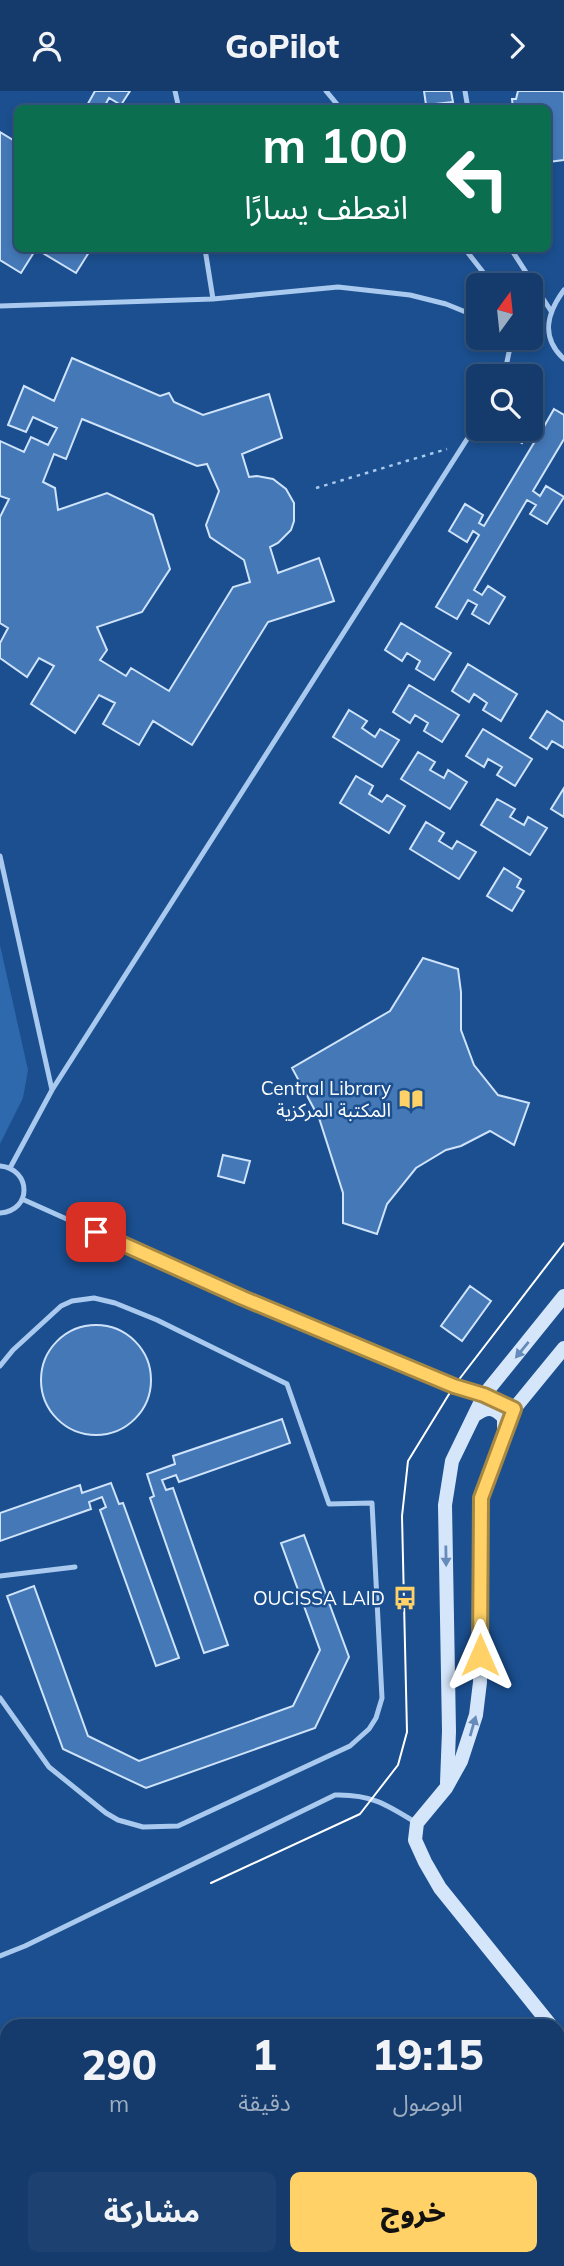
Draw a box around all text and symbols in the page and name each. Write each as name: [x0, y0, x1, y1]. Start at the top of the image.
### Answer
text: GoPilot: [225, 26, 339, 66]
icon: person: [28, 27, 66, 65]
icon: forward: [498, 27, 536, 65]
text: 100 m: [262, 114, 408, 175]
icon: left: [432, 133, 523, 224]
text: انعطف يسارًا: [244, 187, 408, 227]
north arrow: [466, 273, 542, 350]
map controls: [466, 273, 543, 441]
button: search: [466, 364, 543, 441]
place label: Central Library المكتبة المركزية: [261, 1076, 391, 1122]
library icon: Central Library المكتبة المركزية: [397, 1085, 425, 1113]
pin: [66, 1202, 126, 1262]
icon: arrive: [77, 1213, 115, 1251]
one-way arrow: [515, 1341, 530, 1358]
one-way arrow: [440, 1545, 452, 1567]
bus stop icon: OUCISSA LAID: [391, 1584, 419, 1612]
place label: OUCISSA LAID: [253, 1586, 385, 1610]
position arrow: [443, 1618, 517, 1692]
one-way arrow: [468, 1715, 478, 1736]
text: 1: [252, 2028, 277, 2081]
text: 19:15: [372, 2028, 484, 2081]
text: 290: [81, 2038, 157, 2091]
text: دقيقة: [238, 2088, 291, 2117]
text: الوصول: [393, 2088, 463, 2117]
text: m: [109, 2089, 129, 2118]
button: مشاركة: [28, 2172, 276, 2252]
button: خروج: [290, 2172, 537, 2252]

